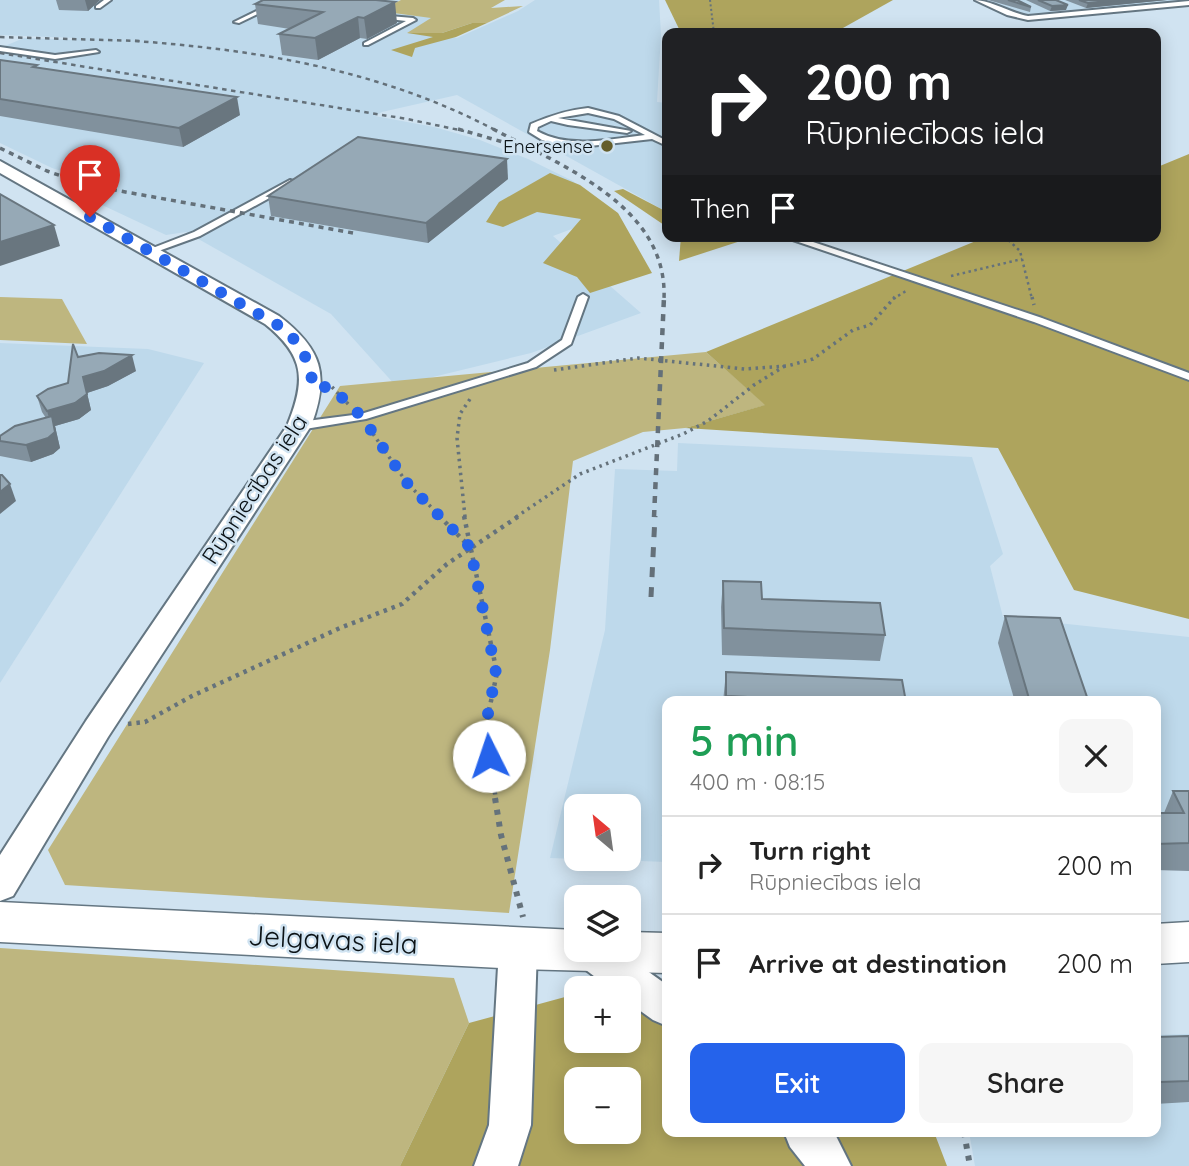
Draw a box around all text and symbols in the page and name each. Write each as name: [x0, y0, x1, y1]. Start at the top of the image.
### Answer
text: 200 m: [805, 51, 952, 112]
icon: right: [690, 56, 781, 147]
text: Rūpniecības iela: [805, 112, 1045, 152]
place label: Enersense: [503, 134, 593, 158]
marker: Enersense: [599, 138, 615, 154]
pin: [60, 145, 120, 217]
icon: arrive: [71, 156, 109, 194]
icon: arrive: [764, 189, 802, 227]
text: Then: [690, 192, 750, 225]
street label: Rūpniecības iela: [195, 409, 313, 569]
text: 5 min: [690, 714, 798, 767]
position arrow: [452, 719, 526, 793]
button: close: [1059, 719, 1133, 793]
text: 400 m · 08:15: [690, 767, 825, 796]
north arrow: [564, 794, 640, 872]
map controls: [564, 794, 641, 1144]
text: Turn right: [749, 834, 871, 867]
icon: right: [690, 846, 728, 884]
text: 200 m: [1057, 849, 1133, 882]
text: Rūpniecības iela: [749, 867, 921, 896]
button: layers: [564, 885, 641, 962]
street label: Jelgavas iela: [247, 917, 419, 961]
icon: arrive: [690, 944, 728, 982]
text: Arrive at destination: [749, 947, 1007, 980]
text: 200 m: [1057, 947, 1133, 980]
button: +: [564, 976, 641, 1053]
button: Exit: [690, 1043, 905, 1123]
button: Share: [919, 1043, 1133, 1123]
button: −: [564, 1067, 641, 1144]

